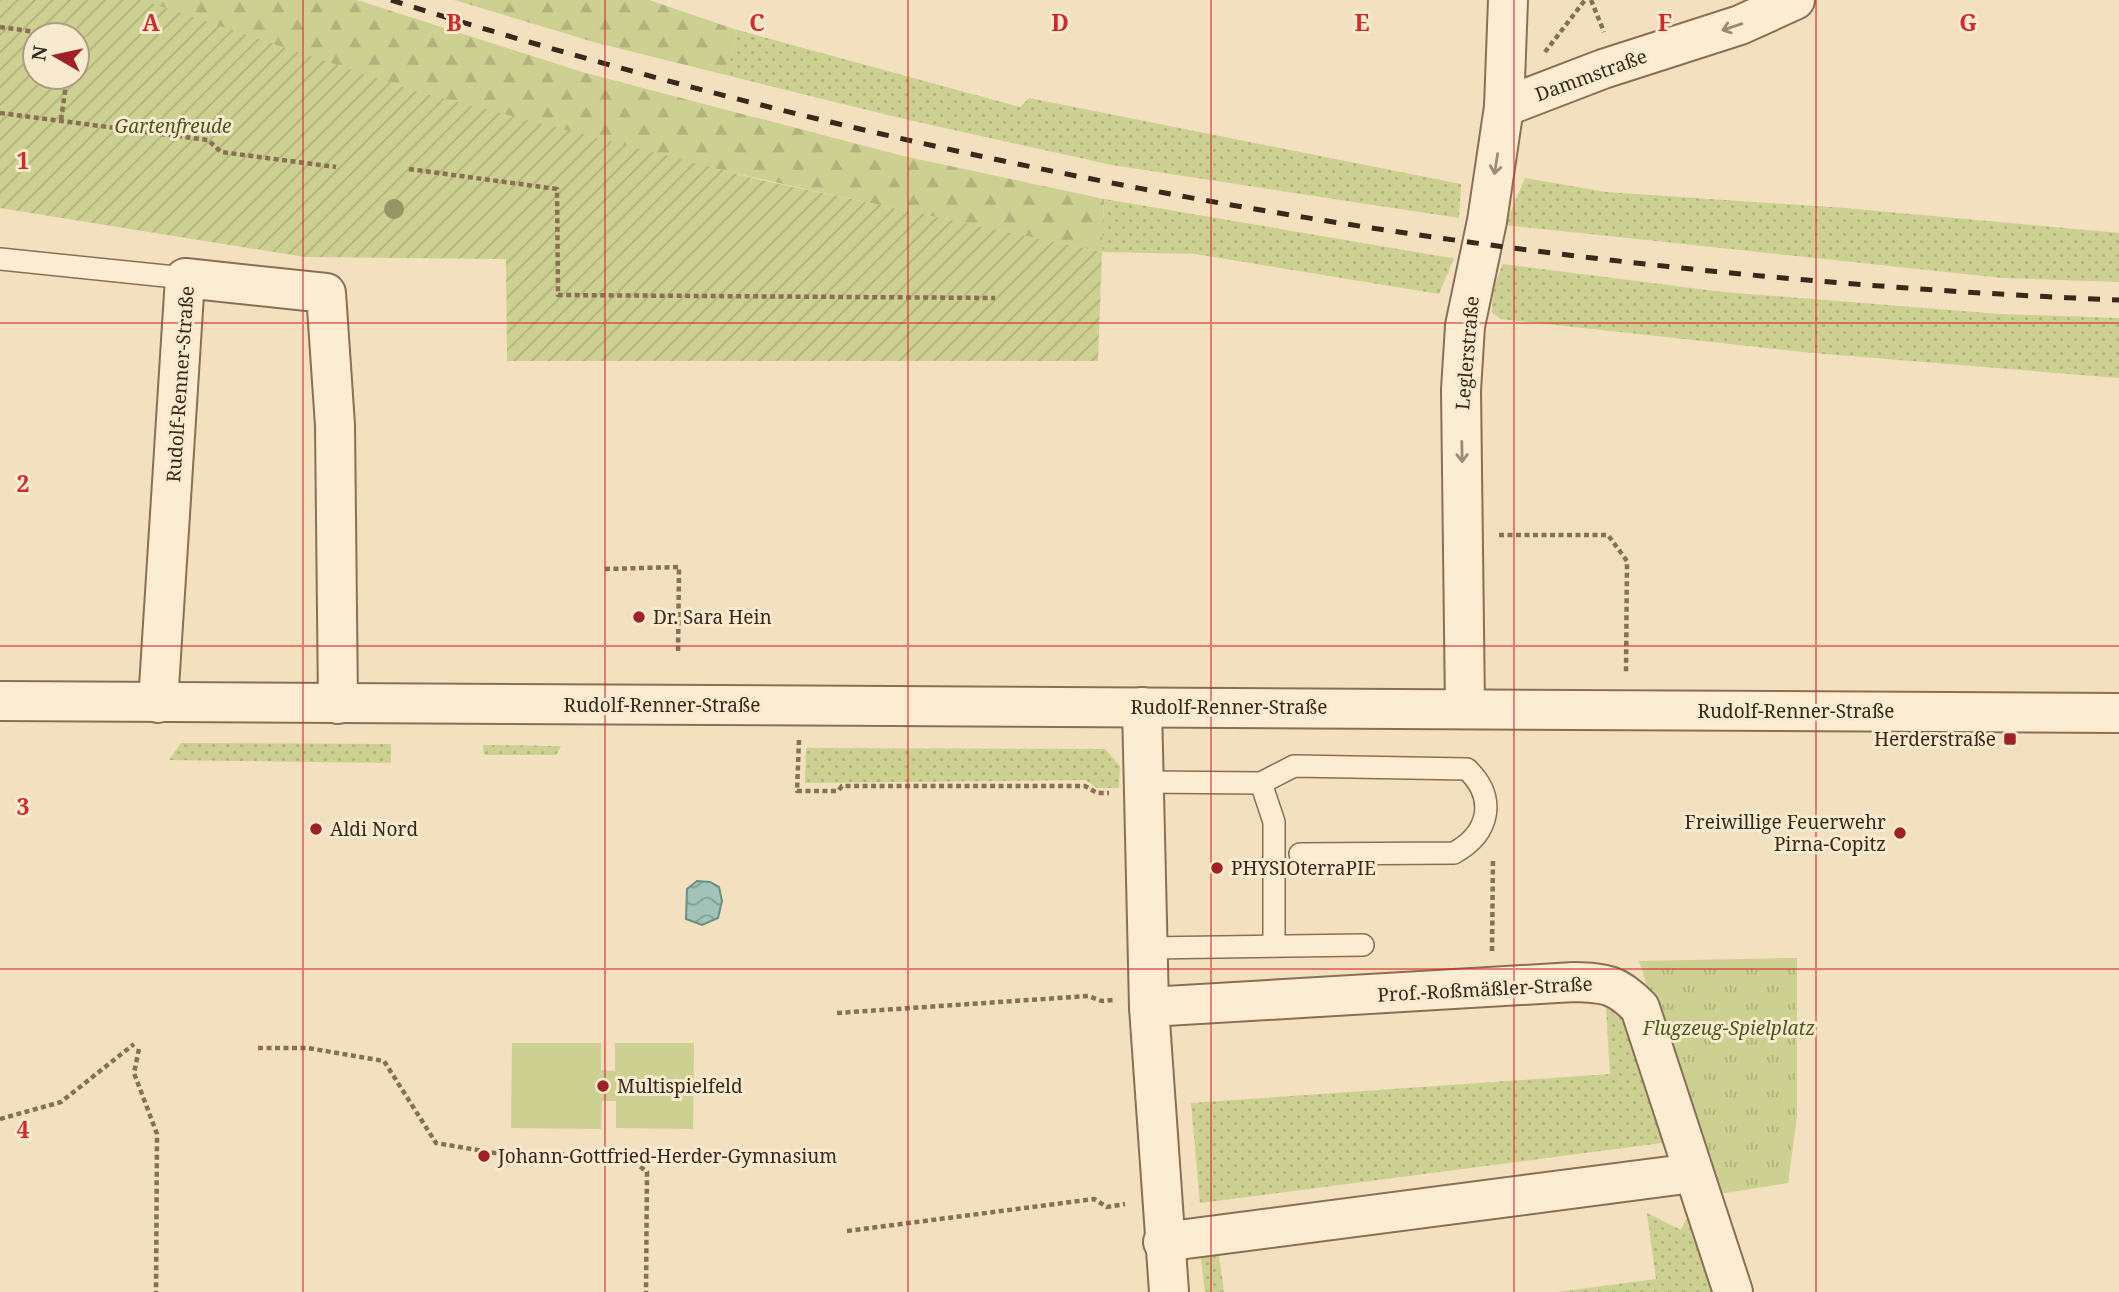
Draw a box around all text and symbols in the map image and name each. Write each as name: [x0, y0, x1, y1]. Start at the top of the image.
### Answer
text: A: [142, 6, 160, 38]
text: B: [446, 6, 462, 38]
text: C: [749, 6, 765, 38]
text: D: [1051, 6, 1069, 38]
text: E: [1354, 6, 1370, 38]
text: F: [1658, 6, 1672, 38]
text: G: [1959, 6, 1977, 38]
north arrow: [21, 21, 91, 91]
one-way arrow: [1722, 22, 1744, 34]
street label: Dammstraße: [1531, 43, 1651, 107]
text: N: [25, 44, 53, 63]
park label: Gartenfreude: [115, 113, 231, 139]
text: 1: [17, 144, 30, 176]
one-way arrow: [1489, 152, 1502, 175]
street label: Rudolf-Renner-Straße: [160, 285, 200, 483]
street label: Leglerstraße: [1449, 295, 1485, 411]
one-way arrow: [1455, 440, 1468, 463]
text: 2: [17, 467, 30, 499]
place label: Dr. Sara Hein: [653, 604, 772, 630]
marker: Dr. Sara Hein: [631, 609, 647, 625]
street label: Rudolf-Renner-Straße: [564, 692, 760, 718]
street label: Rudolf-Renner-Straße: [1131, 694, 1327, 720]
street label: Rudolf-Renner-Straße: [1698, 698, 1894, 724]
place label: Herderstraße: [1874, 726, 1996, 752]
marker: Herderstraße: [2002, 731, 2018, 747]
text: 3: [17, 790, 30, 822]
place label: Freiwillige Feuerwehr Pirna-Copitz: [1685, 809, 1886, 857]
place label: Aldi Nord: [330, 816, 418, 842]
marker: Aldi Nord: [308, 821, 324, 837]
marker: Freiwillige Feuerwehr Pirna-Copitz: [1892, 825, 1908, 841]
place label: PHYSIOterraPIE: [1231, 855, 1376, 881]
marker: PHYSIOterraPIE: [1209, 860, 1225, 876]
street label: Prof.-Roßmäßler-Straße: [1377, 970, 1593, 1008]
park label: Flugzeug-Spielplatz: [1642, 1015, 1815, 1041]
place label: Multispielfeld: [617, 1073, 743, 1099]
marker: Multispielfeld: [595, 1078, 611, 1094]
text: 4: [17, 1113, 30, 1145]
place label: Johann-Gottfried-Herder-Gymnasium: [497, 1143, 837, 1169]
marker: Johann-Gottfried-Herder-Gymnasium: [476, 1148, 492, 1164]

